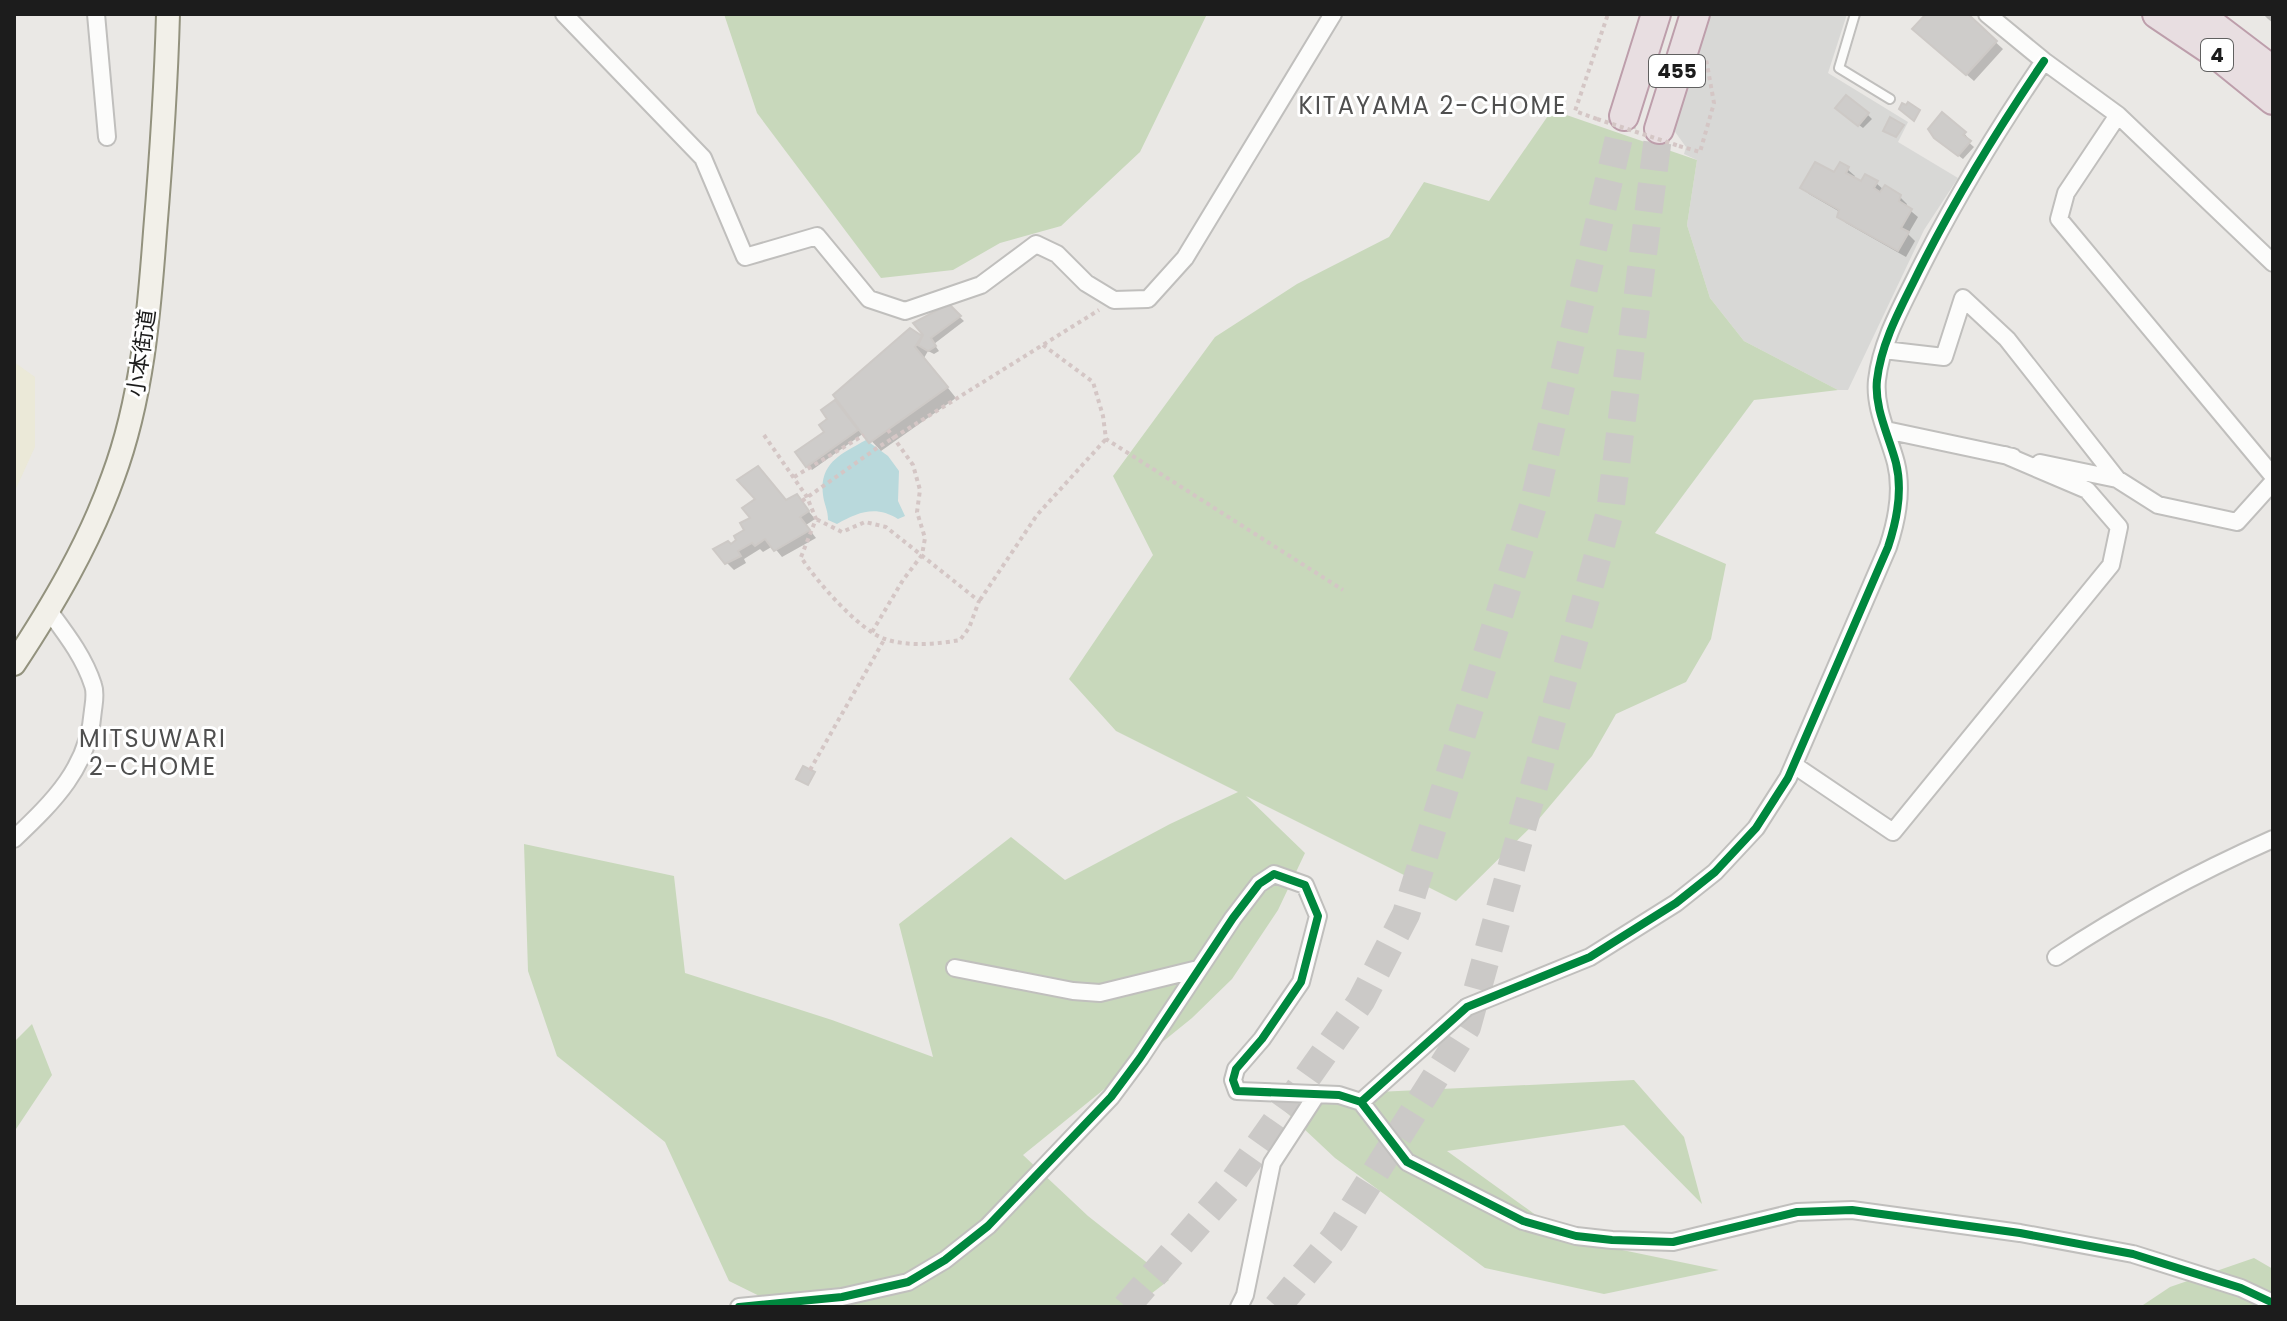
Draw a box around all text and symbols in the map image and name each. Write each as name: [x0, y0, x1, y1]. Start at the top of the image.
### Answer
road number: 4: [2201, 39, 2233, 71]
road number: 455: [1649, 55, 1705, 87]
district label: KITAYAMA 2-CHOME: [1299, 89, 1567, 122]
street label: 小本街道: [120, 307, 163, 399]
district label: MITSUWARI 2-CHOME: [79, 722, 227, 783]

